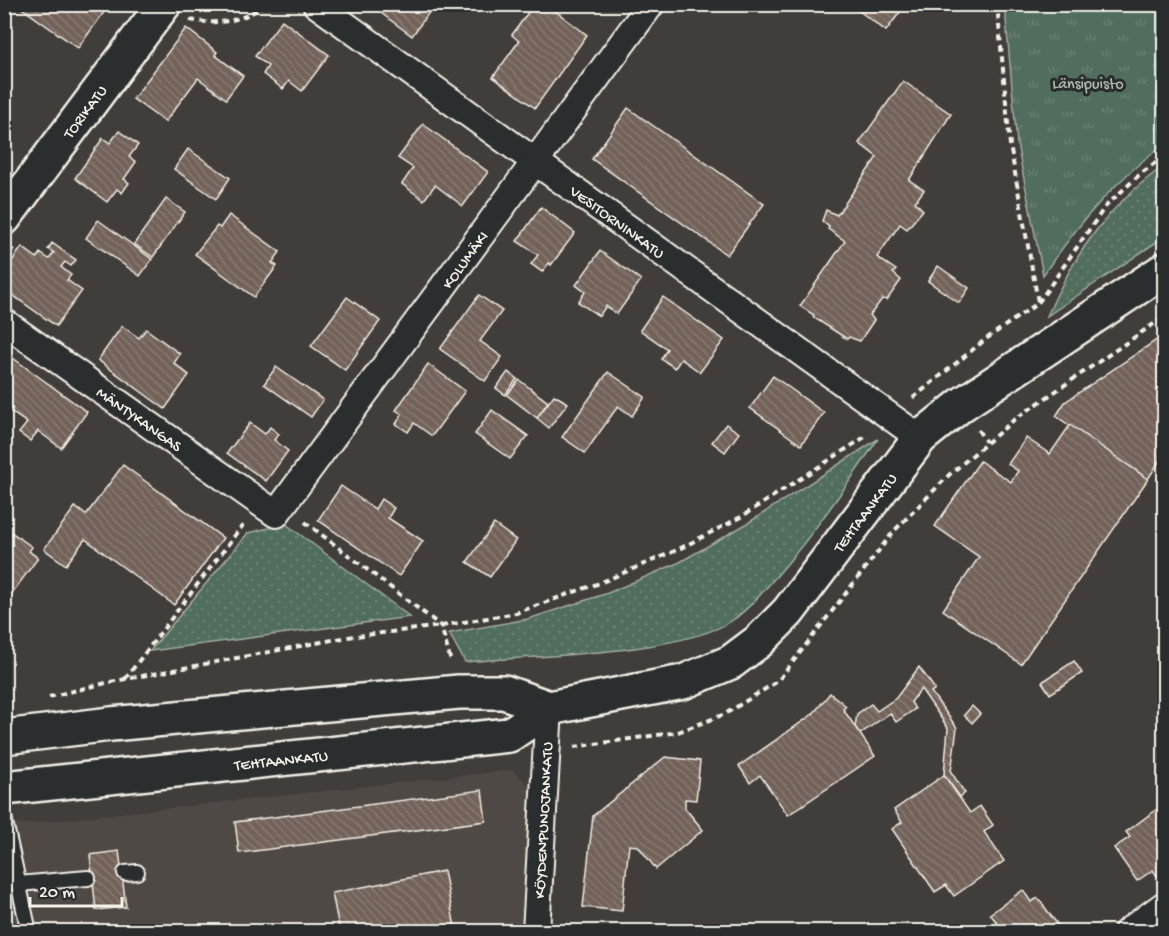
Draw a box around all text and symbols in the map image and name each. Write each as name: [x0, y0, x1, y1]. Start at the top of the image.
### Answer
park label: Länsipuisto: [1052, 76, 1124, 95]
street label: TORIKATU: [60, 83, 113, 144]
street label: VESITORNINKATU: [564, 182, 667, 265]
street label: KOLUMÄKI: [440, 228, 494, 294]
street label: MÄNTYKANGAS: [91, 384, 185, 458]
street label: TEHTAANKATU: [830, 471, 903, 558]
street label: KÖYDENPUNOJANKATU: [532, 741, 559, 899]
street label: TEHTAANKATU: [232, 748, 329, 777]
scale bar: [30, 870, 122, 908]
text: 20 m: [39, 883, 75, 904]

